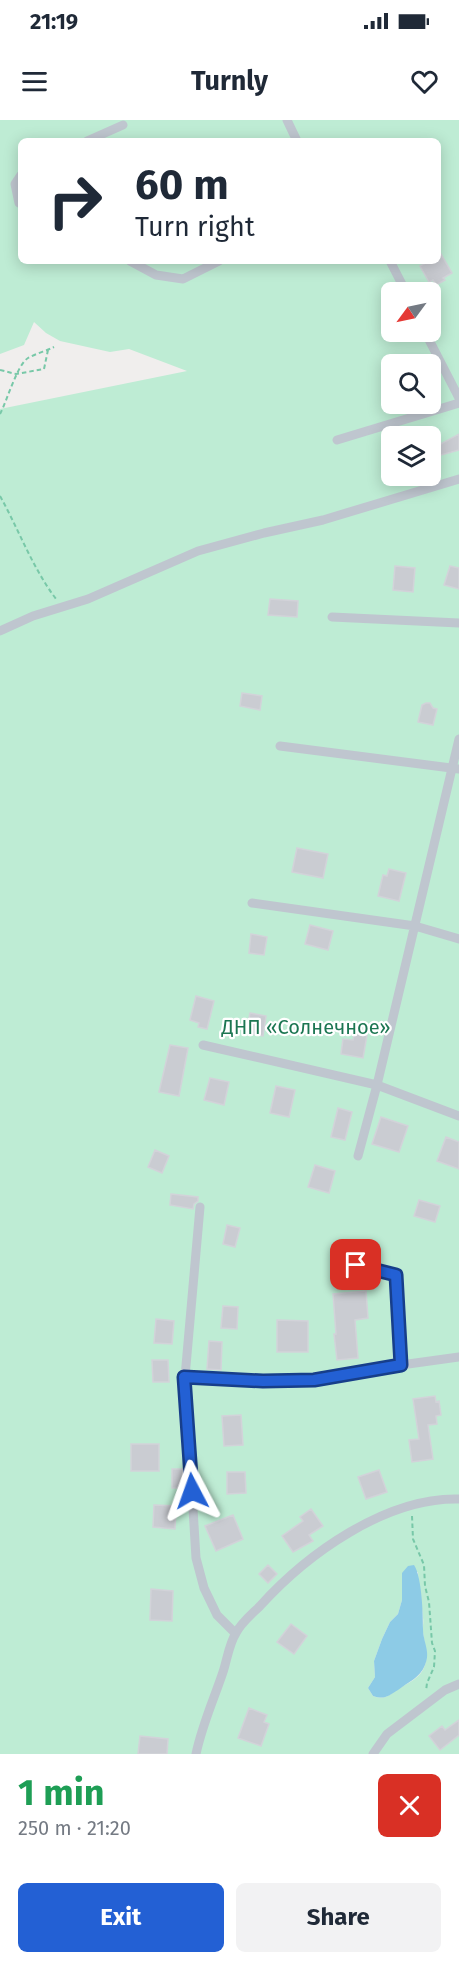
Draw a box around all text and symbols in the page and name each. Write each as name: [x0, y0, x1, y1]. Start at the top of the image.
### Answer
text: 21:19: [30, 8, 78, 35]
icon: menu: [18, 65, 51, 98]
text: Turnly: [191, 65, 268, 97]
icon: heart: [408, 65, 441, 98]
text: 60 m: [135, 160, 229, 210]
icon: right: [36, 162, 114, 240]
text: Turn right: [135, 211, 255, 243]
north arrow: [381, 282, 441, 342]
map controls: [381, 282, 441, 486]
button: search: [381, 354, 441, 414]
button: layers: [381, 426, 441, 486]
park label: ДНП «Солнечное»: [220, 1015, 391, 1039]
pin: [330, 1239, 381, 1290]
icon: arrive: [339, 1248, 372, 1281]
position arrow: [160, 1459, 224, 1523]
text: 1 min: [18, 1771, 105, 1815]
button: close: [378, 1774, 441, 1837]
text: 250 m · 21:20: [18, 1816, 131, 1840]
button: Exit: [18, 1883, 224, 1952]
button: Share: [236, 1883, 441, 1952]

